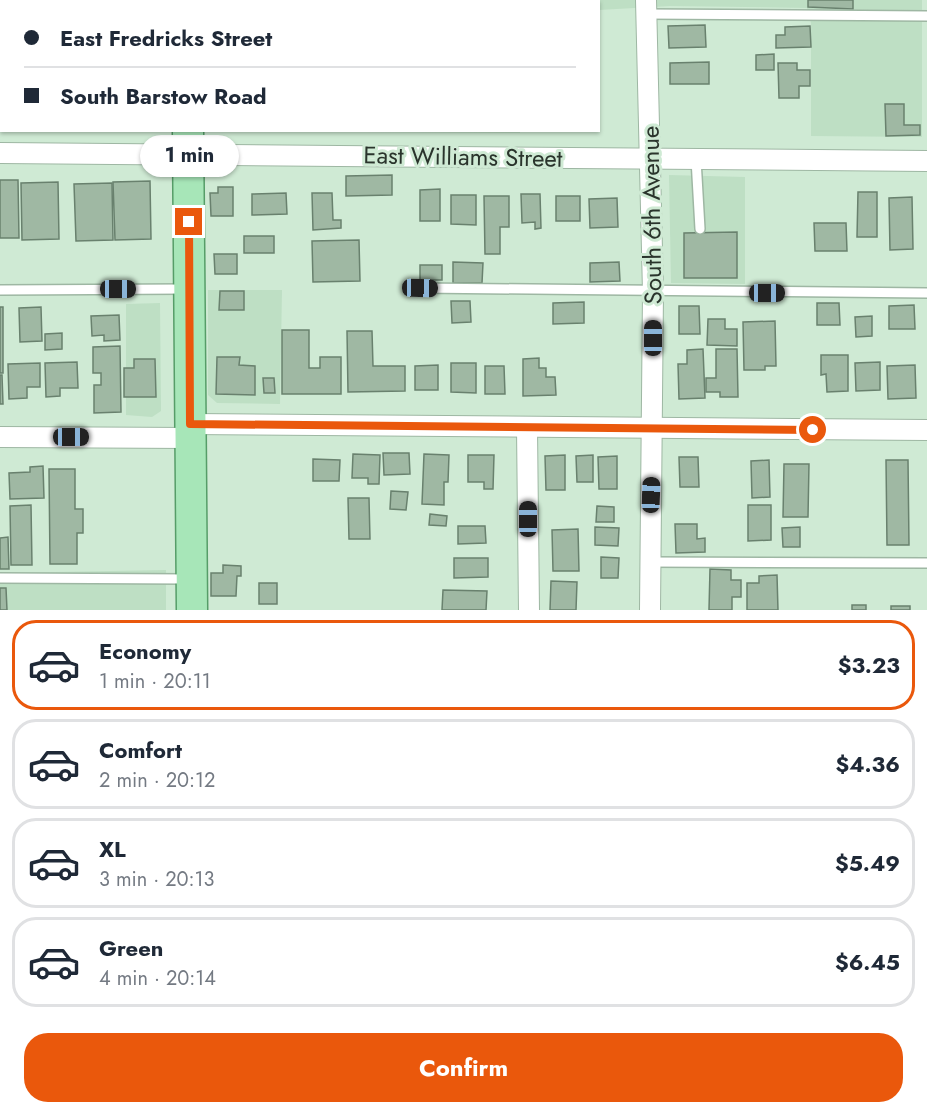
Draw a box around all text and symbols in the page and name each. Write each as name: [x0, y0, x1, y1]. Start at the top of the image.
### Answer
text: East Fredricks Street: [60, 22, 272, 54]
text: South Barstow Road: [60, 80, 267, 112]
street label: South 6th Avenue: [632, 125, 671, 305]
callout: 1 min: [140, 135, 238, 177]
street label: East Williams Street: [363, 137, 563, 176]
text: 1 min: [165, 141, 214, 170]
route end: [175, 208, 202, 235]
car: [402, 279, 438, 297]
car: [100, 280, 136, 298]
car: [749, 284, 785, 302]
car: [644, 320, 662, 356]
route start: [799, 416, 826, 443]
car: [53, 428, 89, 446]
car: [641, 477, 661, 513]
car: [519, 501, 537, 537]
text: Economy: [99, 635, 191, 667]
icon: car: [27, 638, 81, 692]
text: $3.23: [838, 649, 900, 681]
text: 1 min · 20:11: [99, 667, 211, 696]
text: Comfort: [99, 734, 182, 766]
icon: car: [27, 737, 81, 791]
text: $4.36: [835, 748, 900, 780]
text: 2 min · 20:12: [99, 766, 215, 795]
text: XL: [99, 833, 126, 865]
icon: car: [27, 836, 81, 890]
text: $5.49: [835, 847, 900, 879]
text: 3 min · 20:13: [99, 865, 215, 894]
text: Green: [99, 932, 163, 964]
icon: car: [27, 935, 81, 989]
text: $6.45: [835, 946, 900, 978]
text: 4 min · 20:14: [99, 964, 216, 993]
button: Confirm: [24, 1033, 903, 1102]

